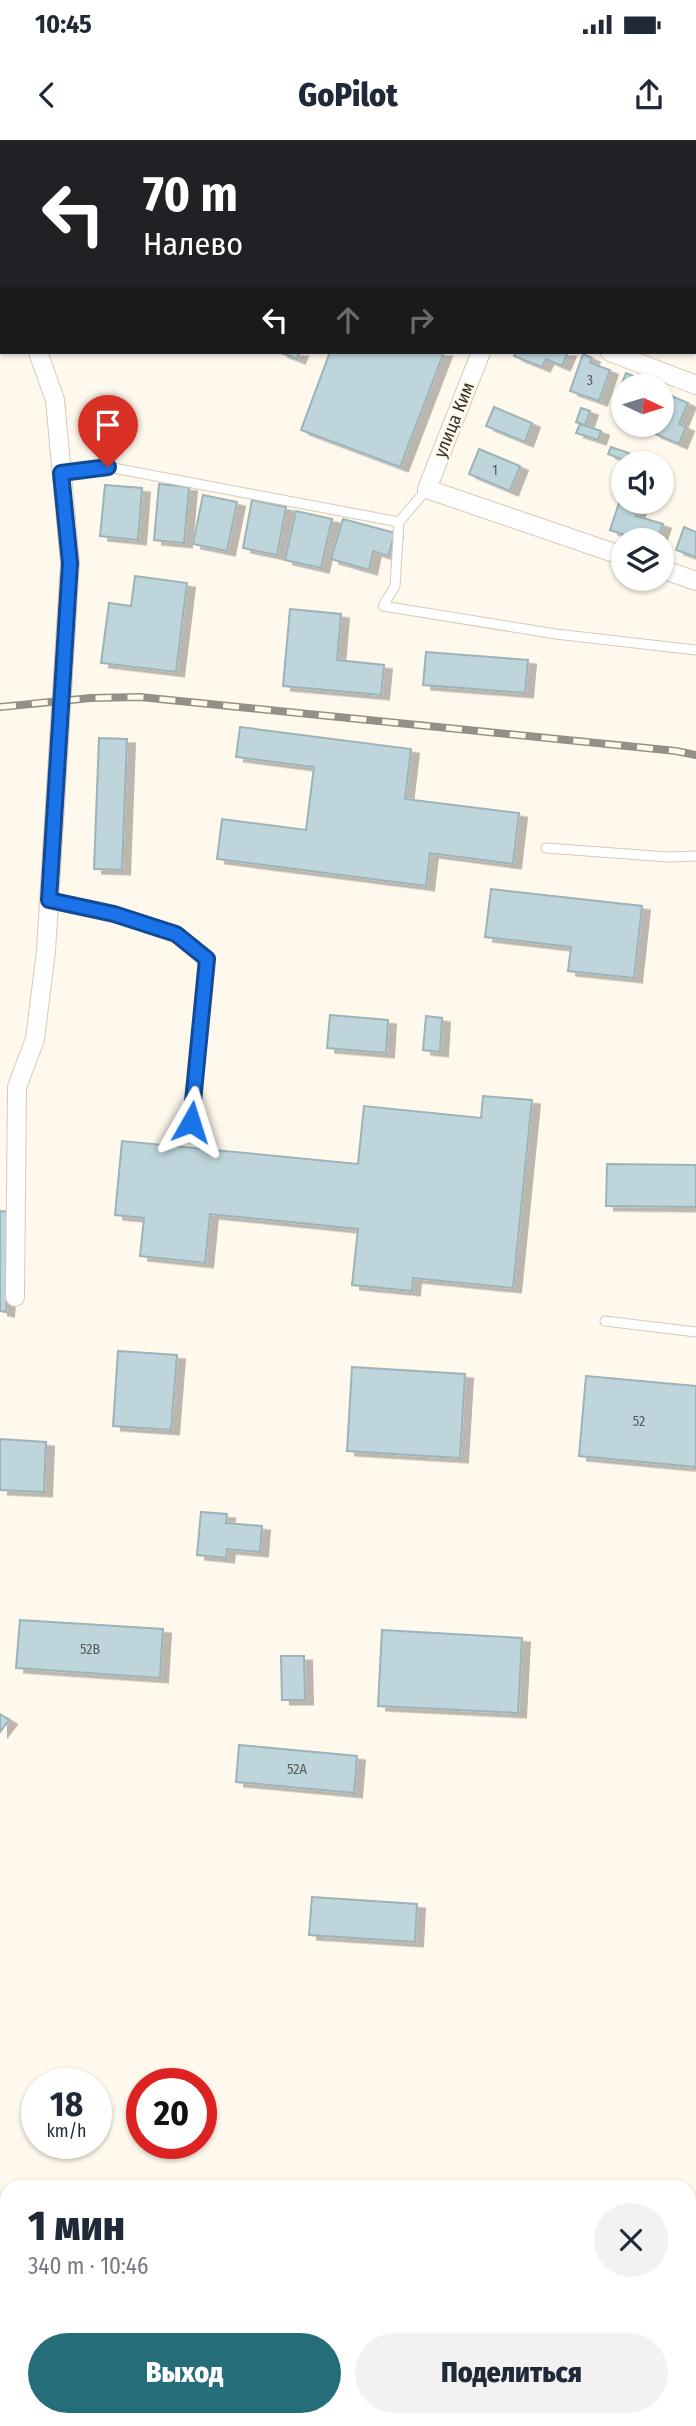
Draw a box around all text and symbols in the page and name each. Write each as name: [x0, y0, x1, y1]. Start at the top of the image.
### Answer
text: 10:45: [35, 9, 92, 40]
icon: back: [28, 76, 66, 114]
text: GoPilot: [298, 76, 398, 114]
icon: share: [630, 76, 668, 114]
text: 70 m: [143, 165, 238, 224]
icon: left: [28, 168, 119, 259]
text: Налево: [143, 225, 243, 263]
icon: left: [256, 301, 294, 339]
icon: ahead: [329, 301, 367, 339]
icon: right: [402, 301, 440, 339]
house number: 3: [587, 372, 593, 389]
north arrow: [611, 374, 674, 438]
map controls: [611, 374, 674, 591]
street label: улица Ким: [429, 379, 479, 461]
pin: [78, 395, 138, 467]
icon: arrive: [89, 406, 127, 444]
button: sound: [611, 451, 674, 514]
house number: 1: [492, 462, 498, 479]
button: layers: [611, 528, 674, 591]
position arrow: [154, 1085, 228, 1159]
house number: 52: [633, 1413, 645, 1430]
house number: 52В: [80, 1641, 100, 1658]
house number: 52А: [287, 1761, 308, 1778]
speed limit sign: 20: [126, 2068, 217, 2159]
text: 18: [50, 2083, 83, 2125]
text: km/h: [46, 2120, 87, 2142]
text: 1 мин: [28, 2201, 125, 2251]
button: close: [594, 2203, 668, 2277]
text: 340 m · 10:46: [28, 2252, 148, 2280]
button: Выход: [28, 2333, 341, 2413]
button: Поделиться: [355, 2333, 668, 2413]

